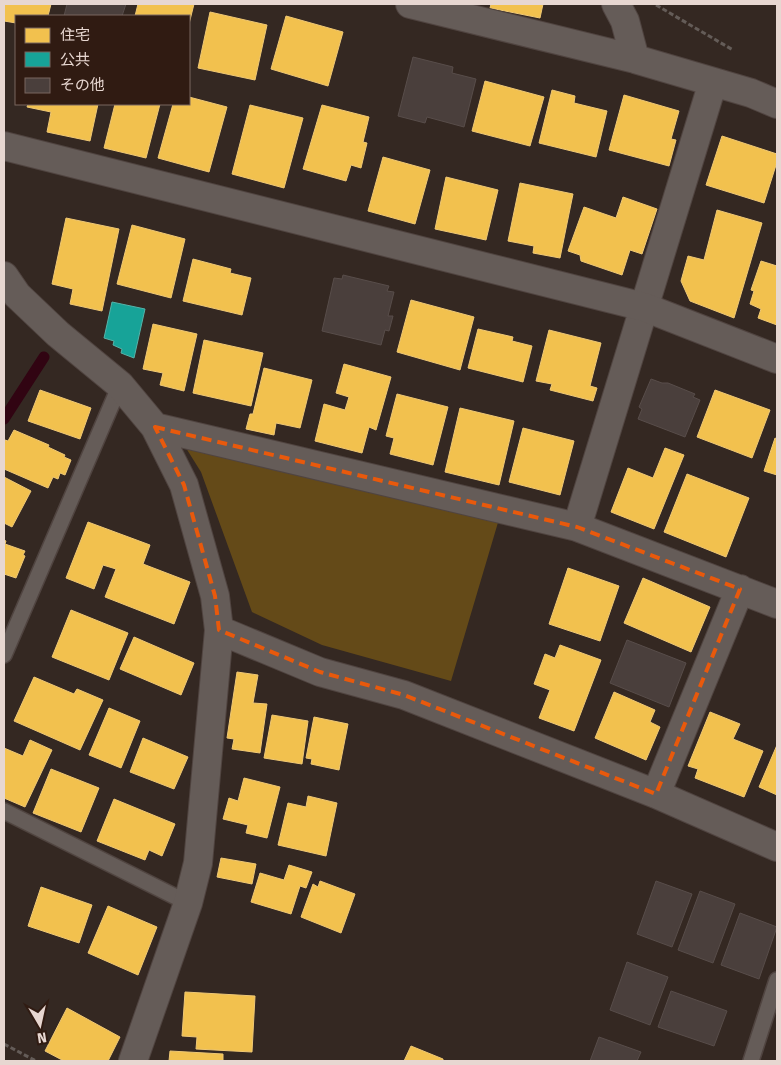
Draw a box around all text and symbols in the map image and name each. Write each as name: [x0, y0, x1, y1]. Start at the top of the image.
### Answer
legend: [15, 15, 190, 105]
text: 住宅: [60, 26, 90, 44]
text: 公共: [60, 51, 90, 69]
text: その他: [60, 76, 105, 94]
north arrow: [15, 1000, 65, 1050]
text: N: [36, 1028, 48, 1046]

